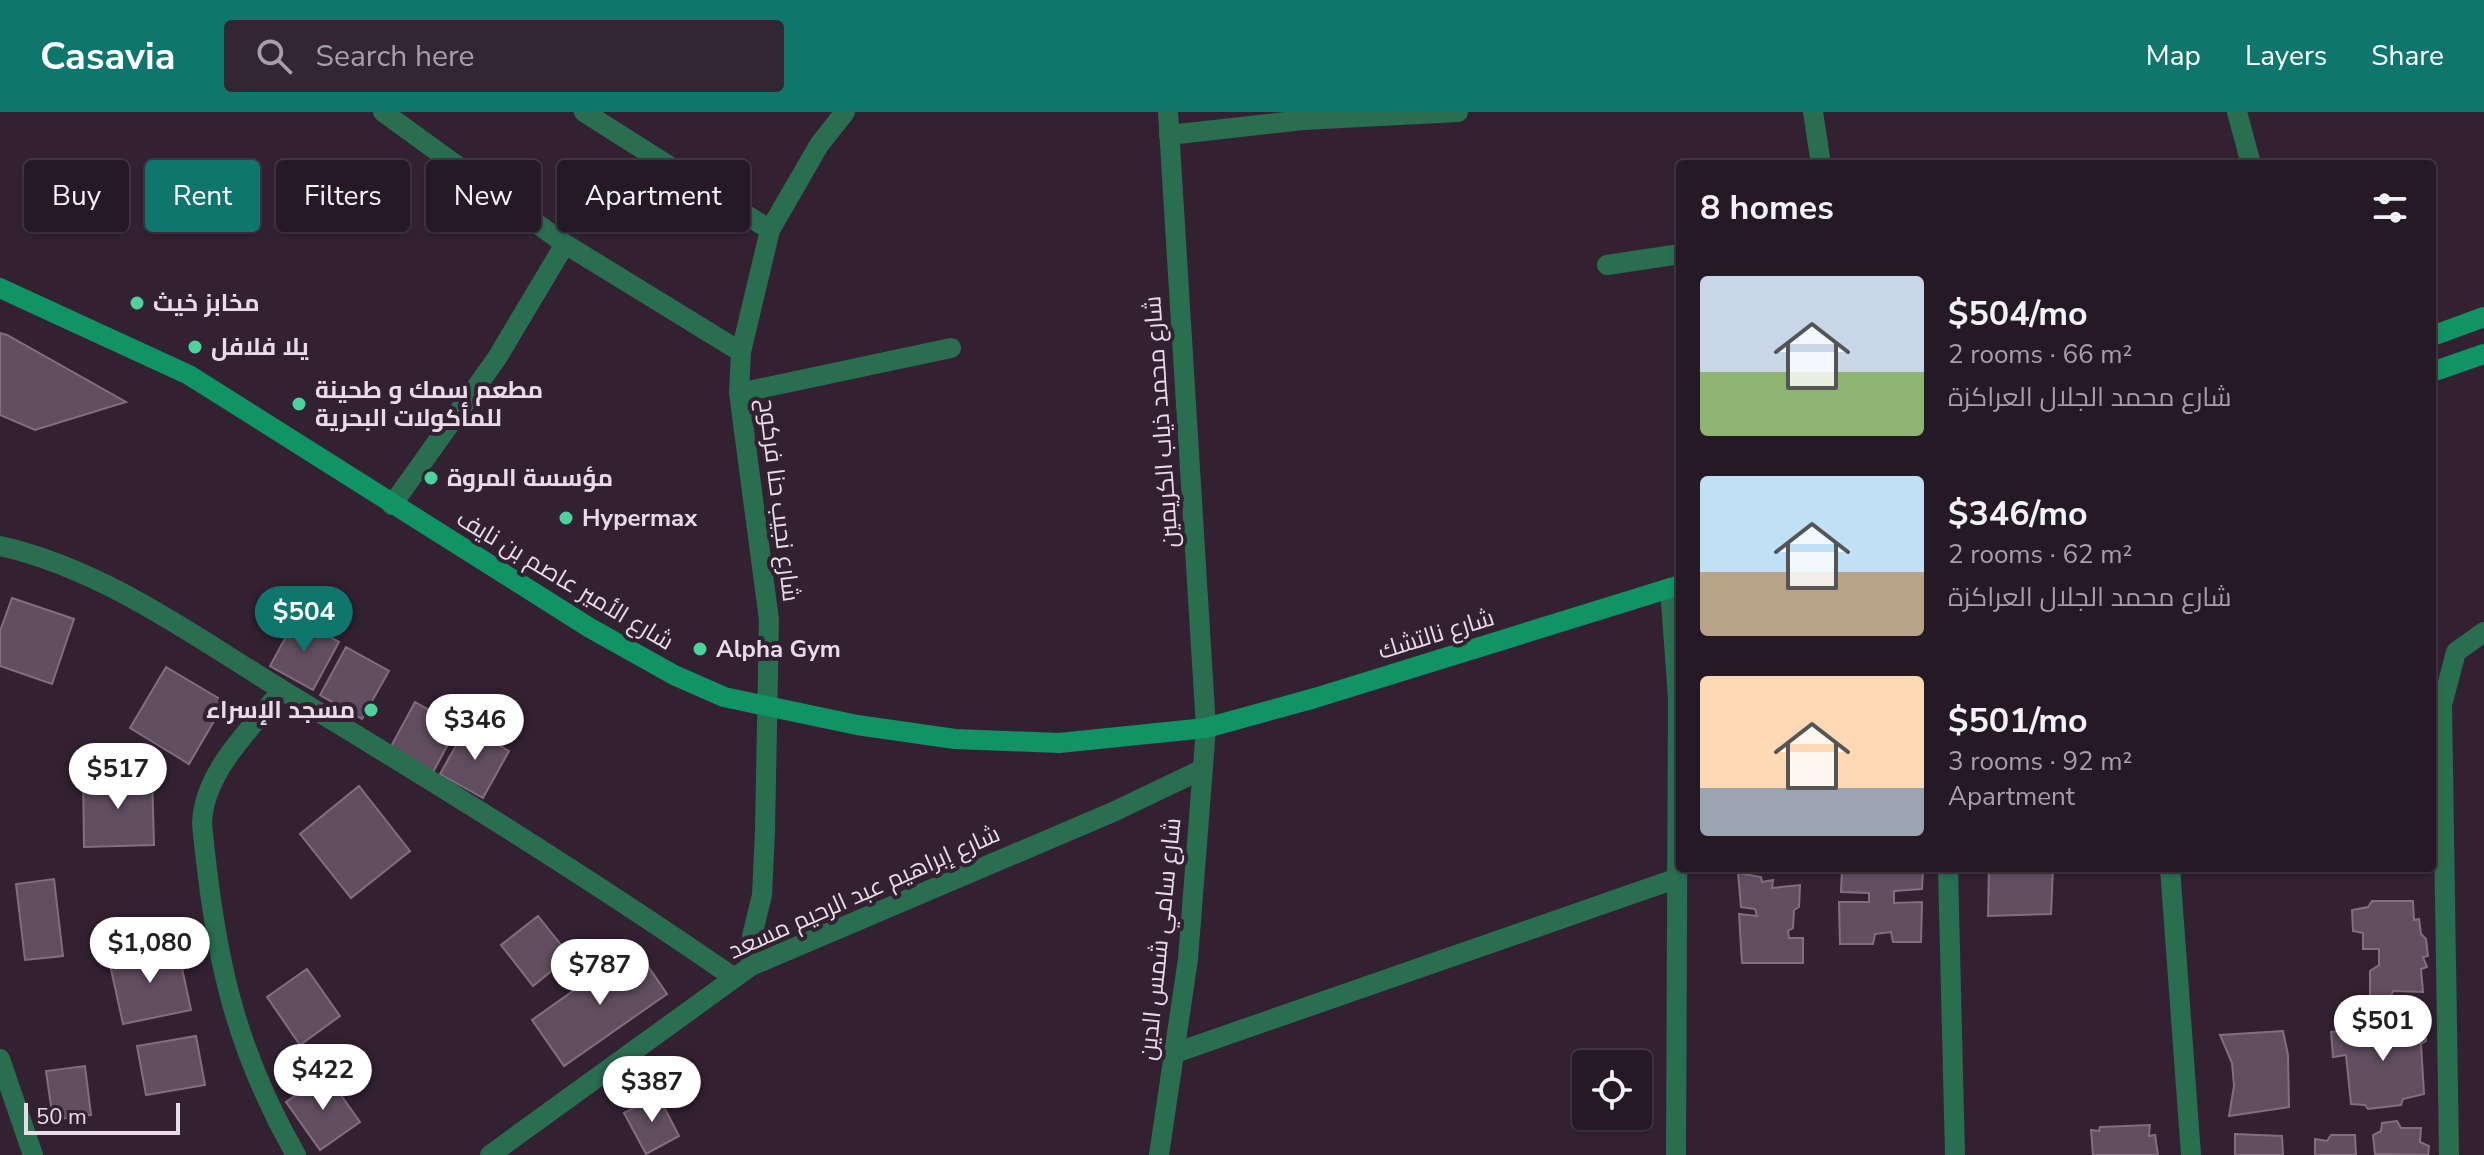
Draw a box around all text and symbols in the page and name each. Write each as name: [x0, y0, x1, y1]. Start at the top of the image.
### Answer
search box: [224, 20, 784, 92]
text: Casavia: [40, 31, 176, 82]
icon: search: [252, 34, 296, 78]
text: Search here: [316, 36, 475, 77]
text: Map: [2146, 37, 2201, 75]
text: Layers: [2245, 37, 2327, 75]
text: Share: [2371, 37, 2444, 75]
chip: Buy: [24, 160, 129, 232]
chip: Rent: [145, 160, 260, 232]
chip: Filters: [276, 160, 410, 232]
chip: New: [426, 160, 541, 232]
chip: Apartment: [557, 160, 750, 232]
text: 8 homes: [1700, 185, 1834, 231]
icon: filters: [2368, 186, 2412, 230]
place label: مخابز خيث: [153, 287, 260, 319]
text: $504/mo: [1948, 291, 2088, 337]
marker: مخابز خيث: [128, 294, 146, 312]
street label: شارع محمد ذياب الكريمين: [1136, 295, 1186, 549]
icon: home: [1764, 308, 1860, 404]
place label: يلا فلافل: [211, 331, 309, 363]
text: 2 rooms · 66 m²: [1948, 337, 2132, 372]
marker: يلا فلافل: [186, 338, 204, 356]
place label: مطعم سمك و طحينة للمأكولات البحرية: [315, 374, 543, 434]
text: شارع محمد الجلال العراكزة: [1948, 380, 2232, 415]
marker: مطعم سمك و طحينة للمأكولات البحرية: [290, 395, 308, 413]
street label: شارع نجيب حنا فركوح: [751, 397, 807, 603]
place label: مؤسسة المروة: [447, 462, 613, 494]
marker: مؤسسة المروة: [422, 469, 440, 487]
text: $346/mo: [1948, 491, 2088, 537]
street label: شارع الأمير عاصم بن نايف: [451, 502, 679, 658]
place label: Hypermax: [582, 502, 698, 534]
icon: home: [1764, 508, 1860, 604]
marker: Hypermax: [557, 509, 575, 527]
text: 2 rooms · 62 m²: [1948, 537, 2132, 572]
text: شارع محمد الجلال العراكزة: [1948, 580, 2232, 615]
pin: $504: [257, 586, 351, 654]
text: $504: [273, 594, 335, 629]
street label: شارع نالتشك: [1374, 601, 1498, 667]
place label: Alpha Gym: [716, 633, 841, 665]
marker: Alpha Gym: [691, 640, 709, 658]
place label: مسجد الإسراء: [206, 694, 355, 726]
pin: $346: [428, 694, 522, 762]
text: $501/mo: [1948, 698, 2088, 744]
marker: مسجد الإسراء: [362, 701, 380, 719]
text: $346: [444, 702, 506, 737]
icon: home: [1764, 708, 1860, 804]
pin: $517: [71, 743, 165, 811]
text: 3 rooms · 92 m²: [1948, 744, 2132, 779]
text: $517: [87, 751, 149, 786]
text: Apartment: [1948, 779, 2075, 814]
street label: شارع سامي شمس الدين: [1131, 816, 1192, 1062]
street label: شارع إبراهيم عبد الرحيم مسعد: [723, 818, 1005, 966]
pin: $1,080: [85, 917, 215, 985]
text: $1,080: [108, 925, 192, 960]
pin: $787: [553, 939, 647, 1007]
text: $787: [569, 947, 631, 982]
pin: $501: [2336, 995, 2430, 1063]
text: $501: [2352, 1003, 2414, 1038]
pin: $422: [276, 1044, 370, 1112]
map controls: [1572, 1050, 1652, 1130]
button: locate: [1572, 1050, 1652, 1130]
text: $422: [292, 1052, 354, 1087]
pin: $387: [605, 1056, 699, 1124]
text: $387: [621, 1064, 683, 1099]
scale bar: [24, 1099, 180, 1135]
text: 50 m: [36, 1102, 87, 1132]

